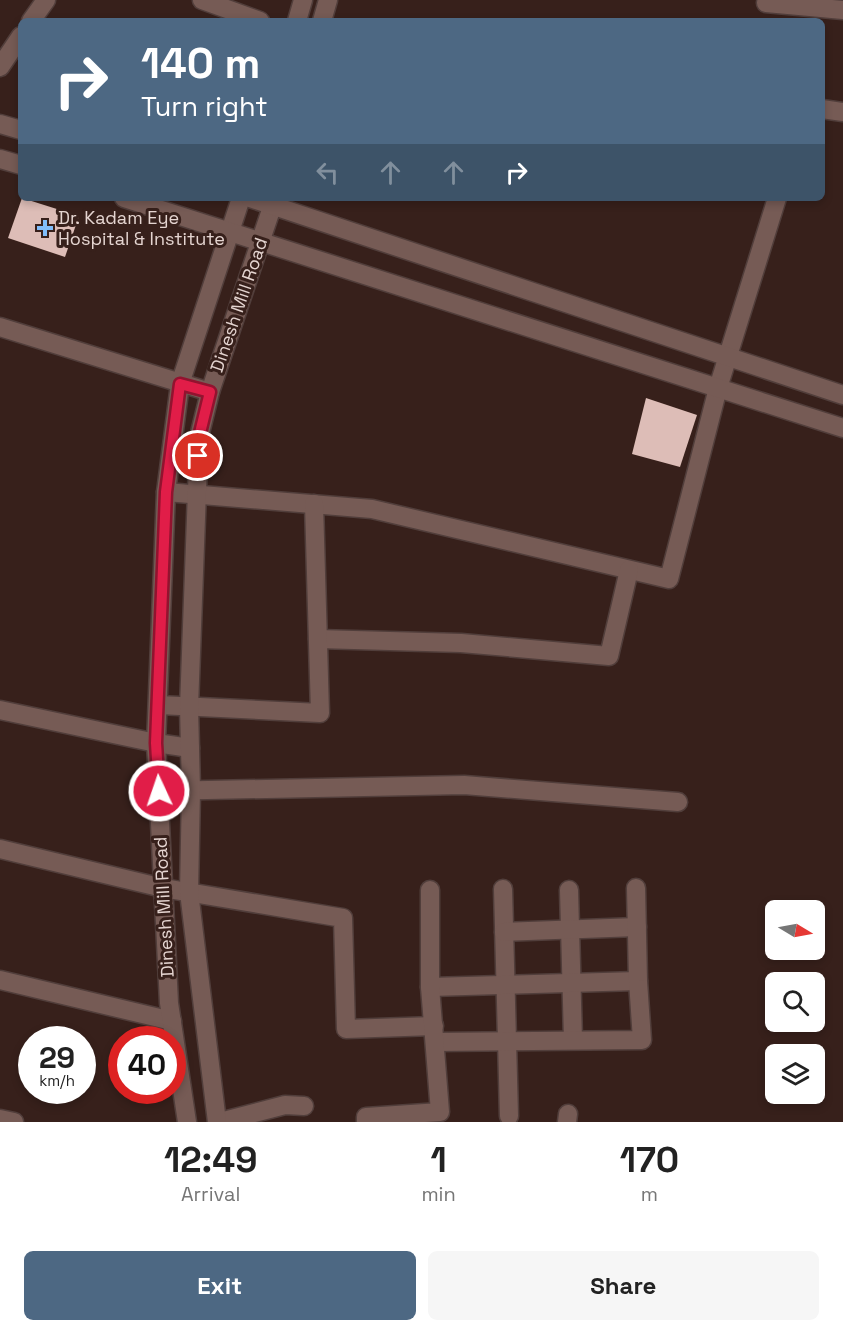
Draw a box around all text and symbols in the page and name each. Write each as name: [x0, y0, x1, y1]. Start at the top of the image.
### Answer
text: 140 m: [141, 37, 260, 90]
icon: right: [42, 42, 120, 120]
text: Turn right: [141, 89, 268, 124]
icon: left: [311, 156, 344, 189]
icon: ahead: [374, 156, 407, 189]
icon: ahead: [437, 156, 470, 189]
icon: right: [500, 156, 533, 189]
place label: Dr. Kadam Eye Hospital & Institute: [58, 206, 225, 250]
marker: Dr. Kadam Eye Hospital & Institute: [36, 219, 54, 237]
street label: Dinesh Mill Road: [205, 235, 272, 375]
pin: [172, 430, 223, 481]
icon: arrive: [181, 439, 214, 472]
position arrow: [127, 759, 191, 823]
street label: Dinesh Mill Road: [148, 836, 179, 978]
north arrow: [765, 900, 825, 960]
map controls: [765, 900, 825, 1104]
button: search: [765, 972, 825, 1032]
speed limit sign: 40: [108, 1026, 186, 1104]
text: 29: [39, 1038, 75, 1077]
button: layers: [765, 1044, 825, 1104]
text: km/h: [39, 1071, 75, 1090]
text: 12:49: [164, 1137, 257, 1183]
text: 1: [430, 1137, 447, 1183]
text: 170: [620, 1137, 679, 1183]
text: Arrival: [181, 1181, 240, 1207]
text: min: [421, 1181, 456, 1207]
text: m: [641, 1181, 658, 1207]
button: Exit: [24, 1251, 416, 1320]
button: Share: [428, 1251, 819, 1320]

